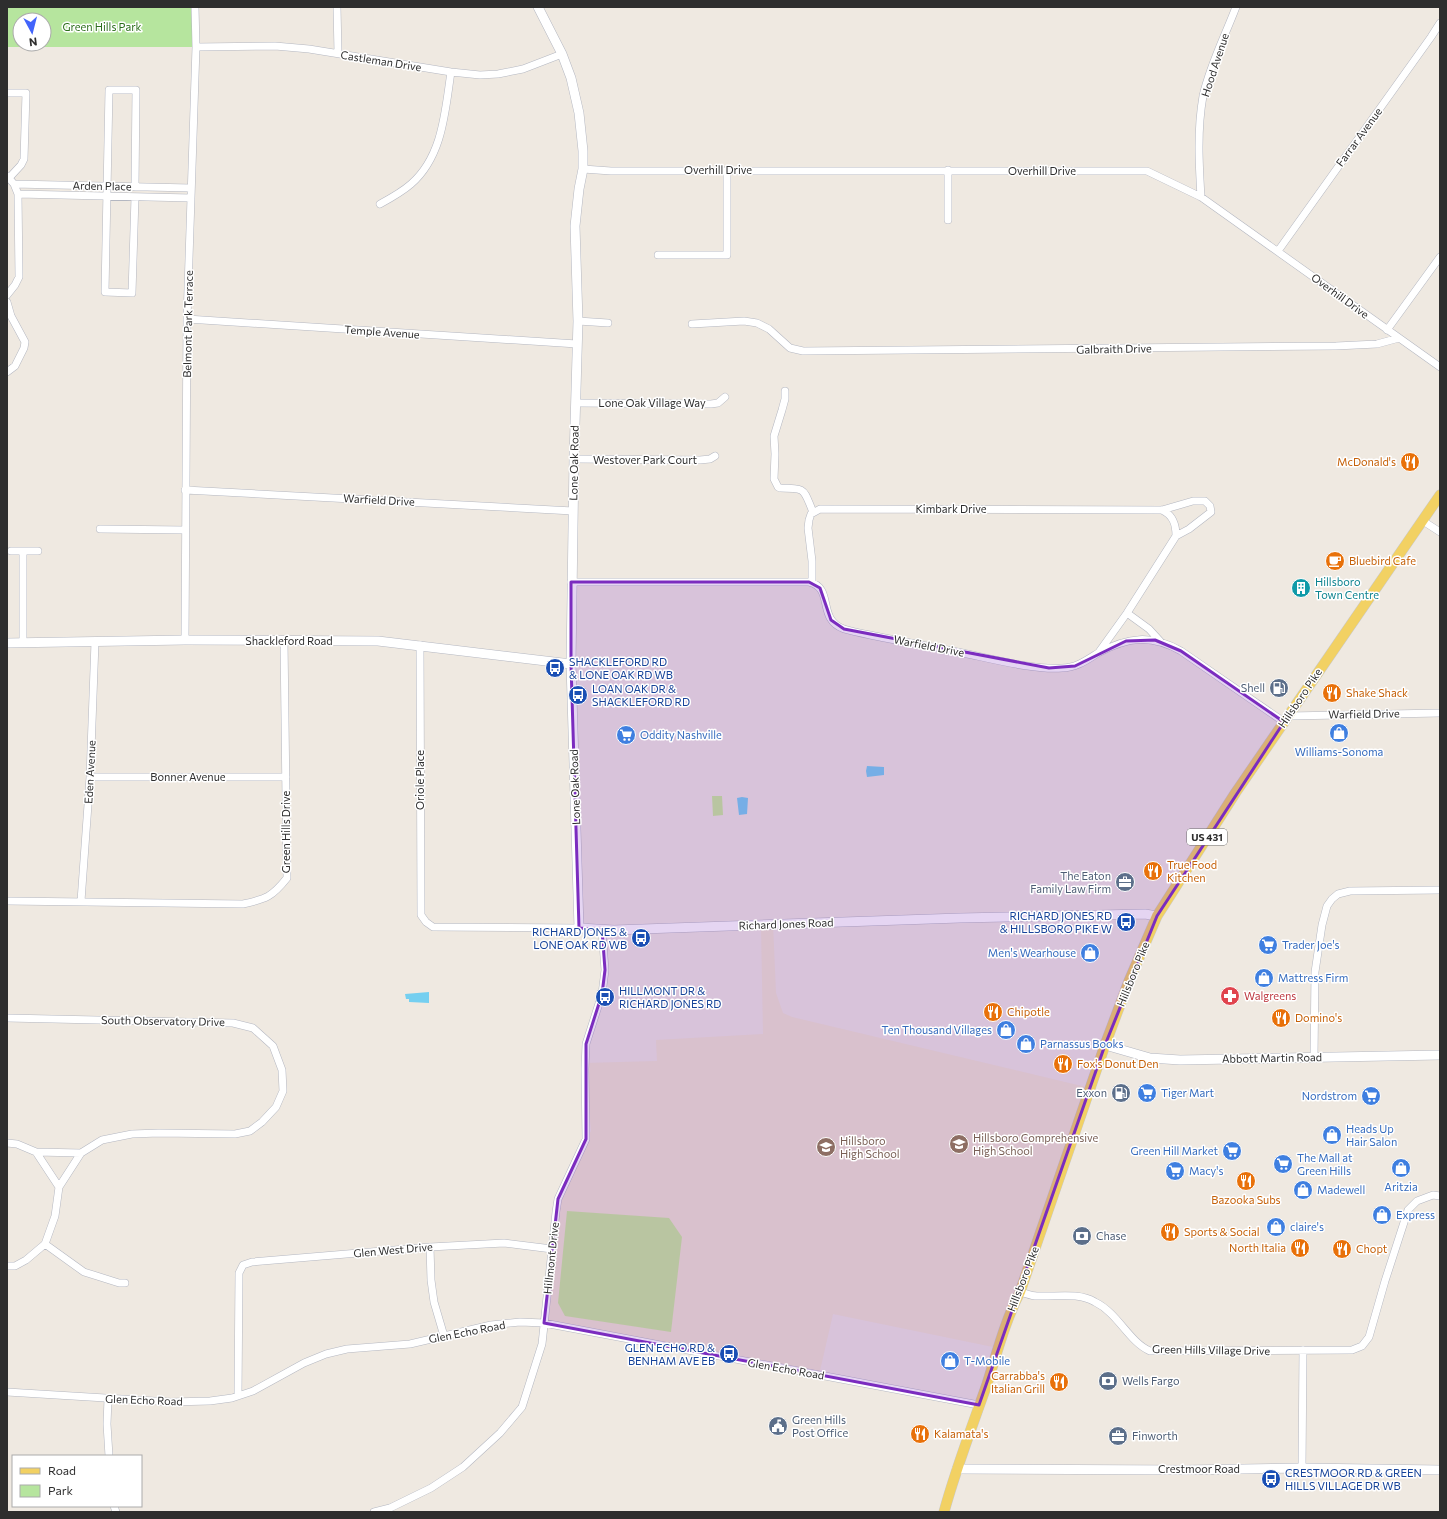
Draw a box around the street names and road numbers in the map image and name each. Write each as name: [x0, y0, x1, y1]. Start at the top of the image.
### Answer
street label: Hood Avenue: [1198, 31, 1231, 98]
street label: Castleman Drive: [340, 48, 423, 73]
street label: Farrar Avenue: [1333, 105, 1384, 169]
street label: Overhill Drive: [684, 163, 752, 176]
street label: Overhill Drive: [1008, 164, 1076, 177]
street label: Arden Place: [72, 178, 132, 193]
street label: Belmont Park Terrace: [180, 270, 195, 378]
street label: Overhill Drive: [1309, 270, 1372, 321]
street label: Temple Avenue: [344, 322, 420, 341]
street label: Galbraith Drive: [1076, 341, 1152, 356]
street label: Lone Oak Village Way: [598, 396, 706, 409]
street label: Lone Oak Road: [566, 425, 581, 501]
street label: Westover Park Court: [593, 453, 698, 466]
street label: Warfield Drive: [343, 491, 415, 508]
street label: Kimbark Drive: [915, 502, 987, 515]
street label: Warfield Drive: [893, 632, 966, 659]
street label: Shackleford Road: [245, 634, 333, 647]
street label: Hillsboro Pike: [1275, 665, 1324, 730]
street label: Warfield Drive: [1328, 706, 1400, 721]
street label: Eden Avenue: [81, 740, 98, 804]
street label: Lone Oak Road: [567, 749, 582, 825]
street label: Oriole Place: [413, 750, 426, 810]
street label: Bonner Avenue: [150, 770, 226, 783]
street label: Green Hills Drive: [279, 790, 292, 873]
road number: US 431: [1187, 829, 1227, 845]
street label: Richard Jones Road: [738, 915, 834, 933]
street label: Hillsboro Pike: [1114, 939, 1152, 1008]
street label: South Observatory Drive: [101, 1013, 225, 1028]
street label: Abbott Martin Road: [1222, 1050, 1322, 1065]
street label: Hillmont Drive: [540, 1221, 561, 1295]
street label: Glen West Drive: [353, 1240, 433, 1259]
street label: Hillsboro Pike: [1004, 1244, 1041, 1313]
street label: Glen Echo Road: [428, 1318, 506, 1345]
street label: Green Hills Village Drive: [1152, 1342, 1270, 1357]
street label: Glen Echo Road: [747, 1355, 825, 1382]
street label: Glen Echo Road: [105, 1392, 183, 1407]
street label: Crestmoor Road: [1158, 1462, 1240, 1475]

